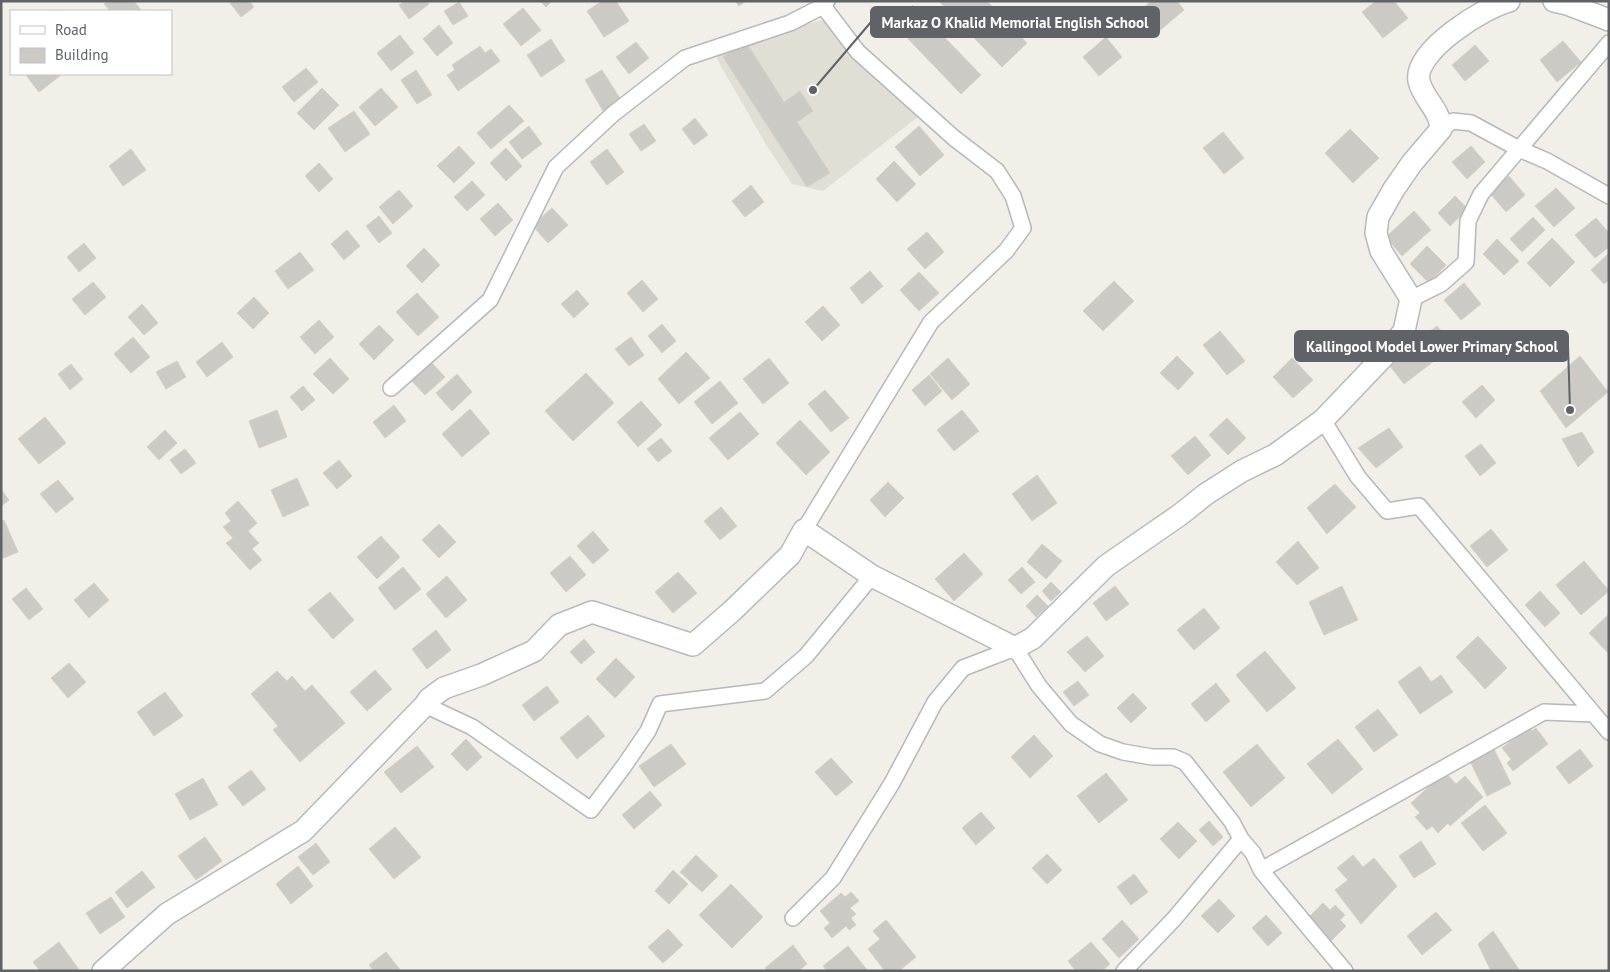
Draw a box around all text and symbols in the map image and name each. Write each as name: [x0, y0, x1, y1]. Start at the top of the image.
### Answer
callout: Markaz O Khalid Memorial English School: [871, 7, 1159, 37]
legend: [10, 10, 172, 75]
text: Markaz O Khalid Memorial English School: [881, 13, 1149, 32]
text: Road: [55, 20, 87, 39]
text: Building: [55, 45, 109, 64]
callout: Kallingool Model Lower Primary School: [1295, 331, 1568, 361]
text: Kallingool Model Lower Primary School: [1306, 337, 1559, 356]

